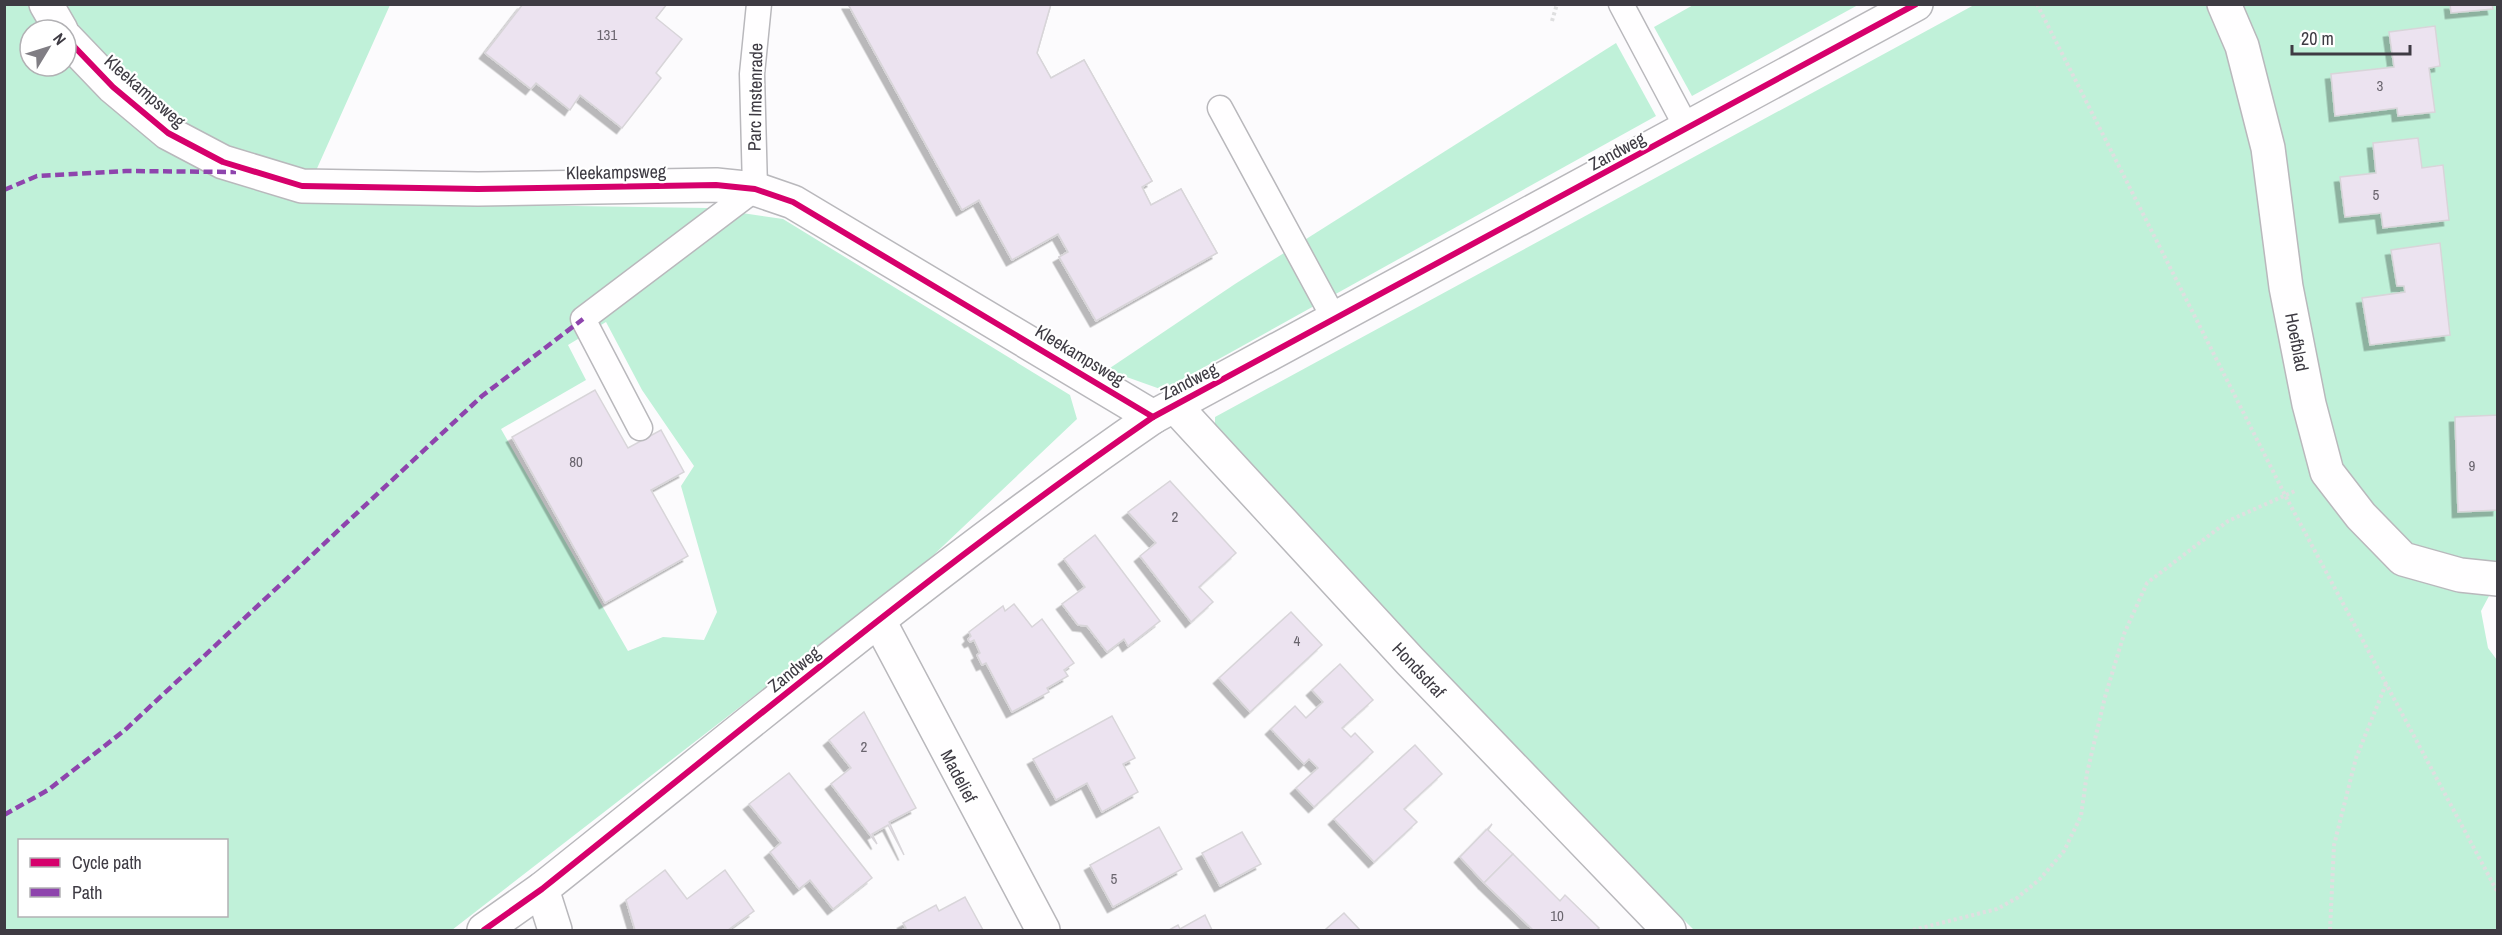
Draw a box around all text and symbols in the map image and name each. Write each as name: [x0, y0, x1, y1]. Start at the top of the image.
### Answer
north arrow: [18, 18, 78, 78]
scale bar: [2292, 18, 2410, 56]
house number: 131: [597, 24, 617, 45]
text: 20 m: [2301, 26, 2334, 51]
text: N: [48, 28, 71, 49]
street label: Parc Imstenrade: [742, 43, 768, 151]
street label: Kleekampsweg: [99, 49, 192, 134]
house number: 3: [2377, 75, 2384, 96]
street label: Zandweg: [1584, 125, 1650, 176]
street label: Kleekampsweg: [566, 159, 667, 185]
house number: 5: [2373, 184, 2380, 205]
street label: Hoefblad: [2279, 311, 2315, 373]
street label: Kleekampsweg: [1031, 319, 1130, 392]
street label: Zandweg: [1156, 356, 1222, 406]
house number: 80: [569, 451, 583, 472]
house number: 9: [2469, 455, 2476, 476]
house number: 2: [1172, 506, 1179, 527]
house number: 4: [1294, 630, 1301, 651]
street label: Hondsdraf: [1387, 637, 1452, 704]
street label: Zandweg: [763, 640, 826, 698]
house number: 2: [861, 736, 868, 757]
street label: Madelief: [935, 745, 984, 808]
legend: [18, 839, 228, 917]
text: Cycle path: [72, 850, 142, 875]
house number: 5: [1111, 868, 1118, 889]
text: Path: [72, 880, 102, 905]
house number: 10: [1550, 905, 1564, 926]

